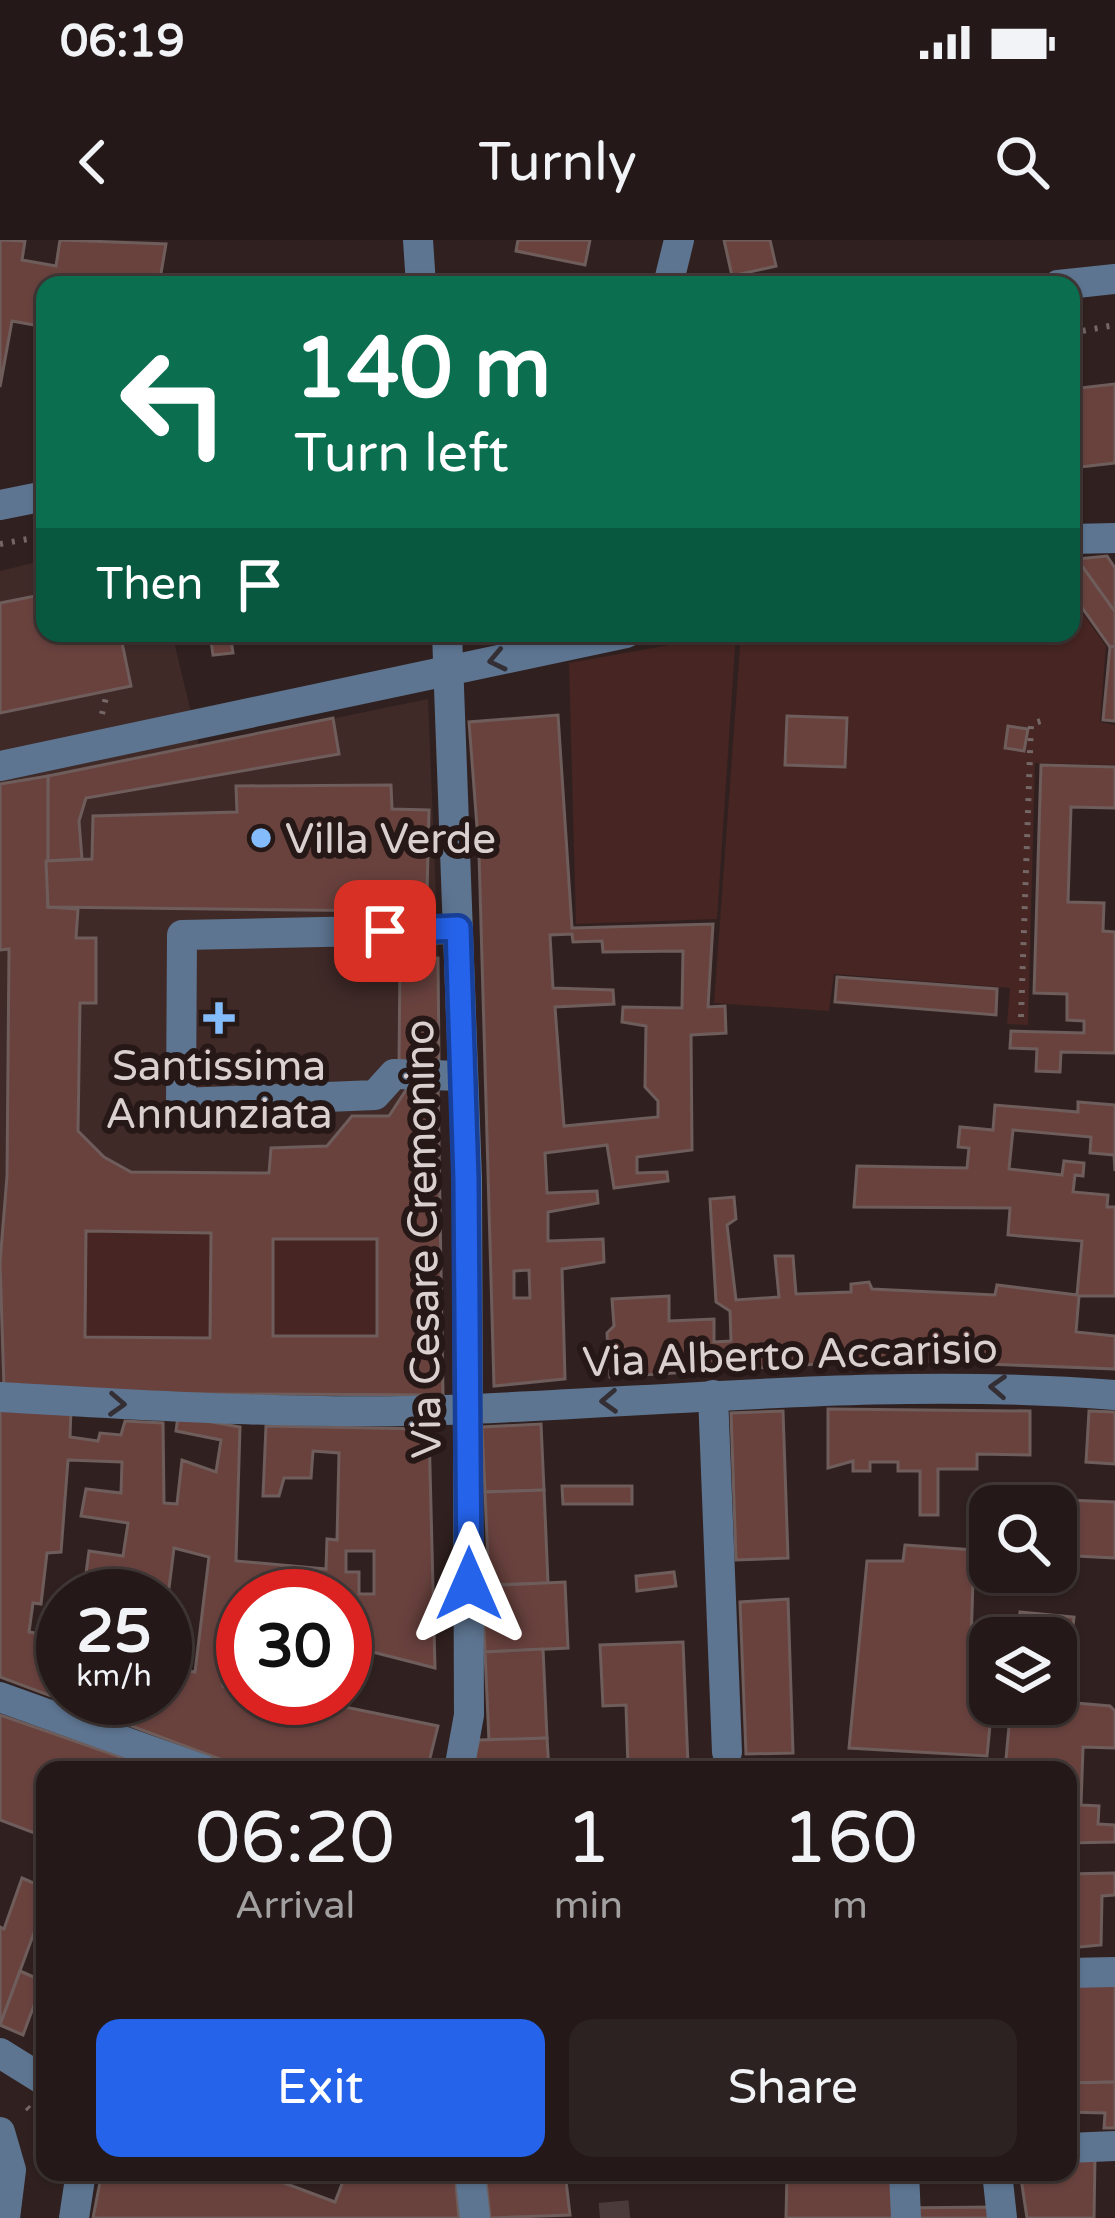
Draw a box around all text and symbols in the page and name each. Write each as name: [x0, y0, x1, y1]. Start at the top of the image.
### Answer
text: 06:19: [60, 15, 185, 69]
icon: back: [60, 129, 126, 195]
icon: search: [989, 129, 1055, 195]
text: Turnly: [478, 130, 637, 195]
text: 140 m: [294, 319, 551, 420]
icon: left: [96, 324, 252, 480]
text: Turn left: [294, 421, 509, 486]
icon: arrive: [227, 552, 293, 618]
text: Then: [96, 558, 203, 612]
one-way arrow: [487, 646, 507, 672]
place label: Villa Verde: [285, 814, 496, 865]
marker: Villa Verde: [248, 825, 274, 851]
pin: [334, 880, 436, 982]
icon: arrive: [352, 898, 418, 964]
marker: Santissima Annunziata: [203, 1002, 235, 1034]
street label: Via Cesare Cremonino: [394, 1019, 453, 1459]
place label: Santissima Annunziata: [105, 1041, 333, 1140]
street label: Via Alberto Accarisio: [582, 1323, 999, 1388]
one-way arrow: [988, 1374, 1007, 1400]
one-way arrow: [599, 1388, 618, 1414]
one-way arrow: [108, 1391, 127, 1417]
map controls: [969, 1485, 1077, 1725]
button: search: [969, 1485, 1077, 1593]
position arrow: [406, 1521, 532, 1647]
speed limit sign: 30: [216, 1569, 372, 1725]
text: 25: [76, 1596, 152, 1668]
button: layers: [969, 1617, 1077, 1725]
text: km/h: [76, 1658, 152, 1695]
text: 06:20: [195, 1796, 395, 1883]
text: 1: [566, 1796, 611, 1883]
text: 160: [782, 1796, 918, 1883]
text: Arrival: [235, 1882, 355, 1929]
text: min: [554, 1882, 623, 1929]
text: m: [832, 1882, 868, 1929]
button: Exit: [96, 2019, 545, 2157]
button: Share: [569, 2019, 1017, 2157]

